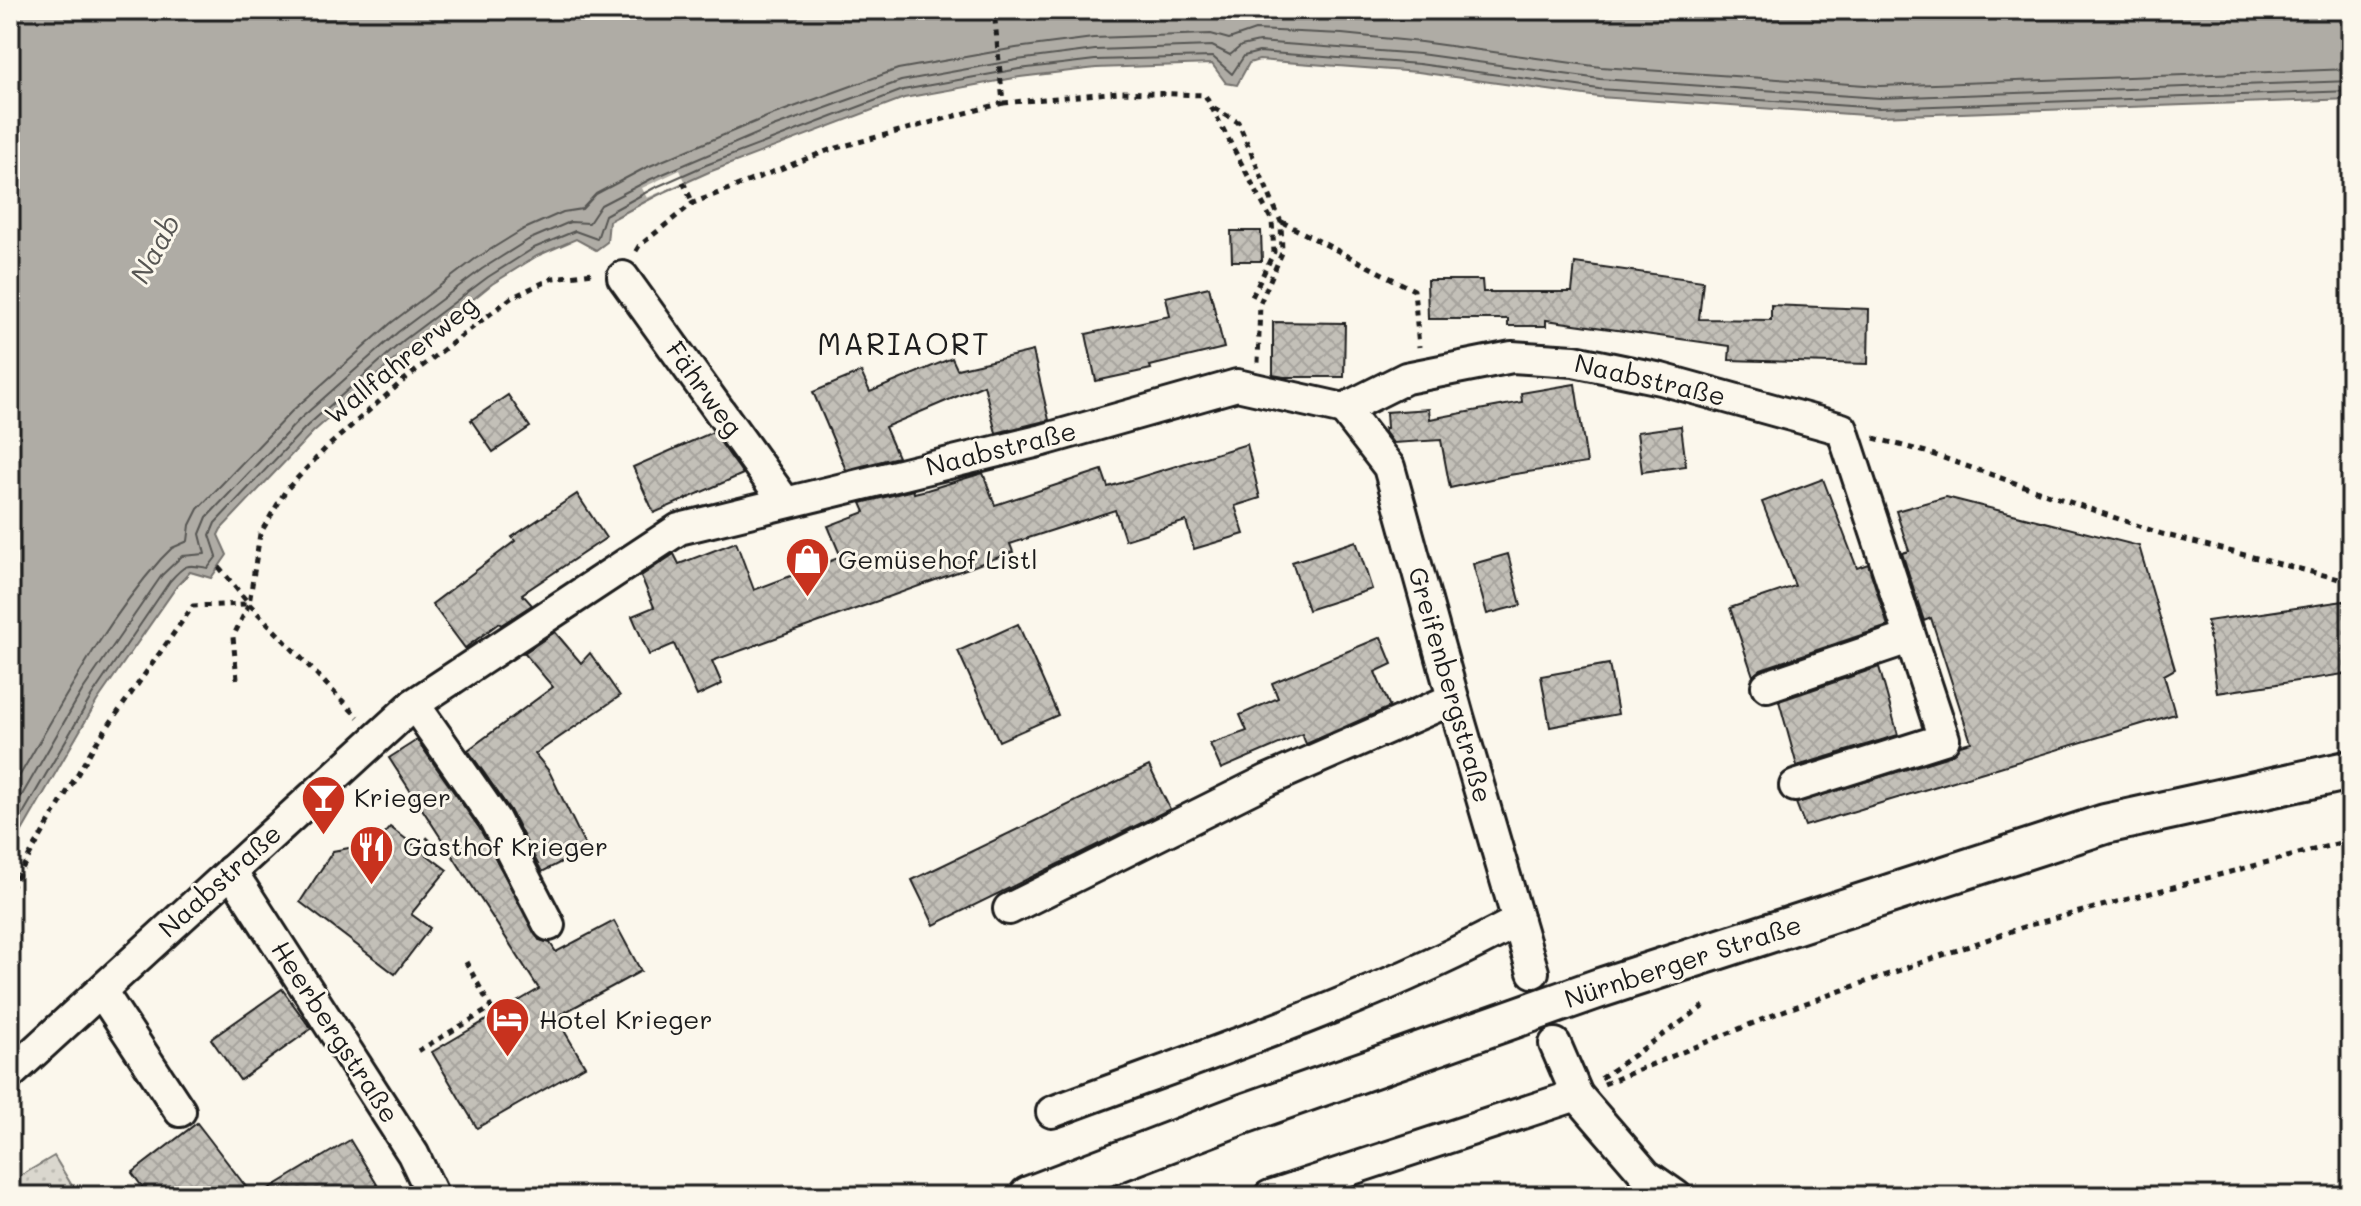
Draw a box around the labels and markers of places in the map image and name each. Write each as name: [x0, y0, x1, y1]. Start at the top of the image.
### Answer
shop icon: Gemüsehof Listl: [783, 536, 831, 599]
place label: Gemüsehof Listl: [838, 542, 1038, 576]
bar icon: Krieger: [299, 774, 347, 837]
place label: Krieger: [354, 780, 451, 814]
restaurant icon: Gasthof Krieger: [348, 823, 396, 886]
place label: Gasthof Krieger: [403, 829, 608, 863]
hotel icon: Hotel Krieger: [484, 996, 532, 1059]
place label: Hotel Krieger: [539, 1002, 712, 1036]

